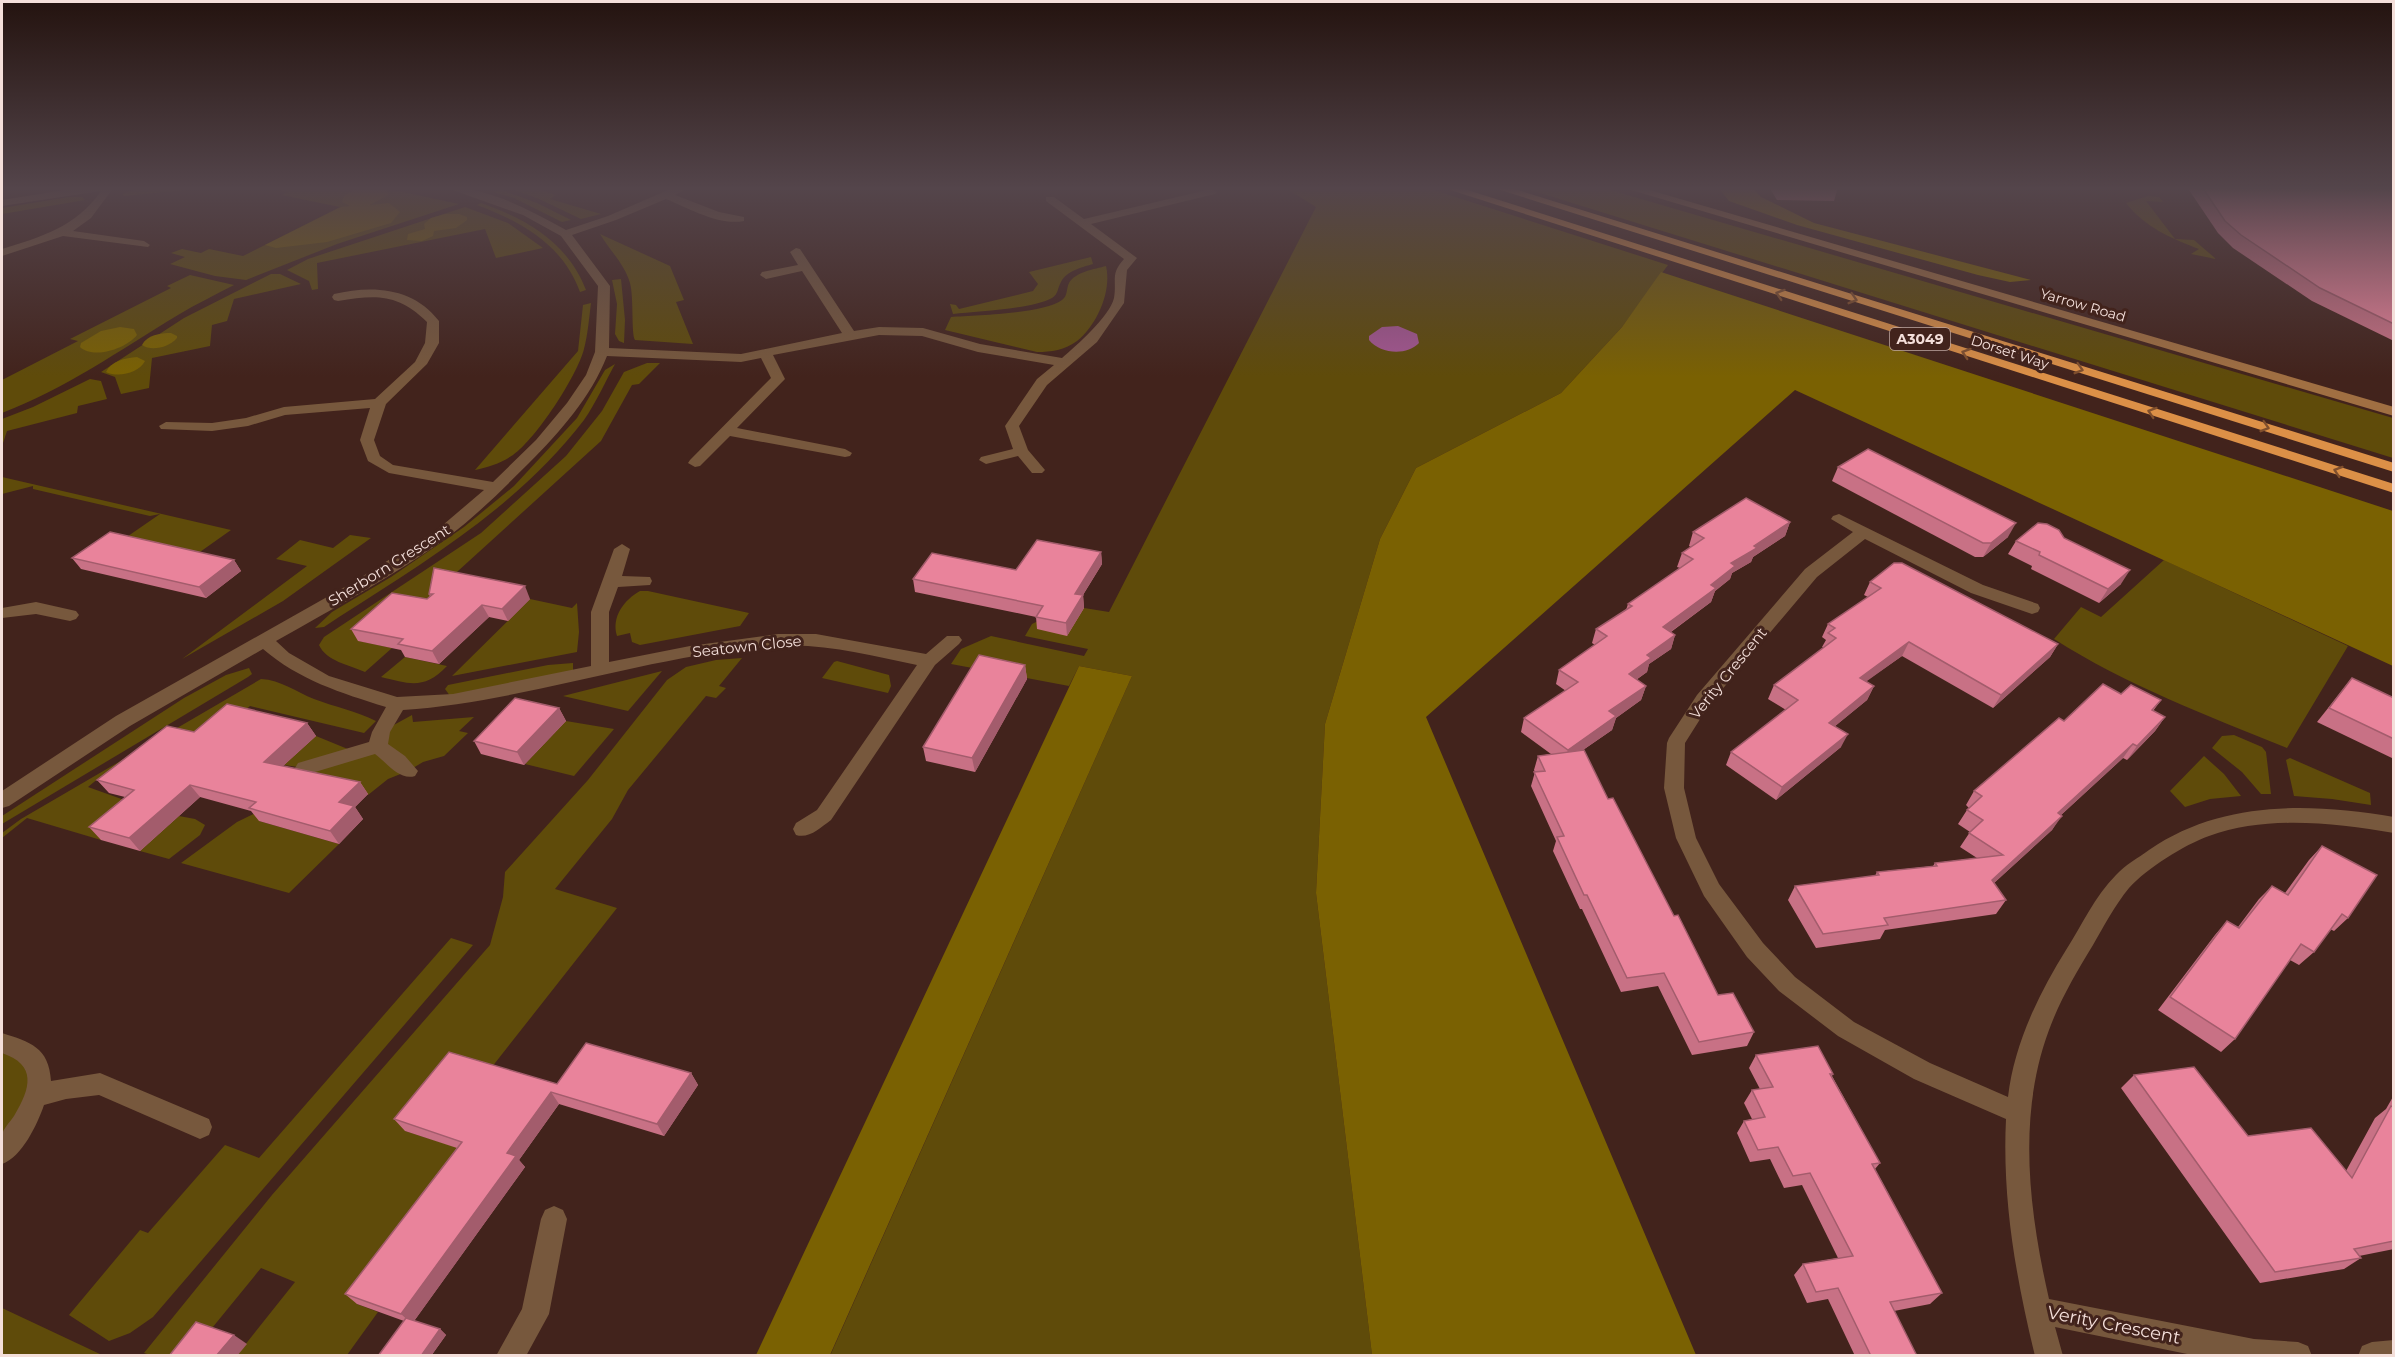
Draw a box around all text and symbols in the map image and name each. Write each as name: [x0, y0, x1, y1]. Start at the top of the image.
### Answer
street label: Yarrow Road: [2038, 284, 2128, 326]
one-way arrow: [1775, 289, 1786, 301]
one-way arrow: [1847, 291, 1858, 304]
road number: A3049: [1890, 328, 1950, 350]
street label: Dorset Way: [1969, 331, 2052, 373]
one-way arrow: [1961, 348, 1972, 361]
one-way arrow: [2073, 362, 2084, 374]
one-way arrow: [2147, 407, 2158, 420]
one-way arrow: [2259, 420, 2270, 433]
one-way arrow: [2333, 466, 2344, 479]
street label: Sherborn Crescent: [324, 520, 454, 610]
street label: Verity Crescent: [1685, 623, 1771, 723]
street label: Seatown Close: [692, 631, 802, 661]
street label: Verity Crescent: [2046, 1301, 2182, 1349]

